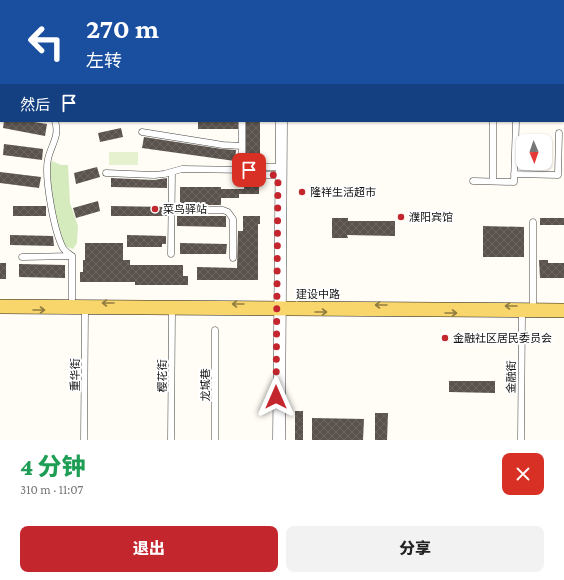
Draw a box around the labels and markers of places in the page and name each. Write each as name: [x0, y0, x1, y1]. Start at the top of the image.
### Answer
pin: [232, 153, 266, 187]
place label: 隆祥生活超市: [310, 186, 376, 198]
marker: 隆祥生活超市: [297, 187, 307, 197]
place label: 菜鸟驿站: [163, 203, 207, 215]
marker: 菜鸟驿站: [150, 204, 160, 214]
place label: 濮阳宾馆: [409, 211, 453, 223]
marker: 濮阳宾馆: [396, 212, 406, 222]
place label: 金融社区居民委员会: [453, 332, 552, 344]
marker: 金融社区居民委员会: [440, 333, 450, 343]

